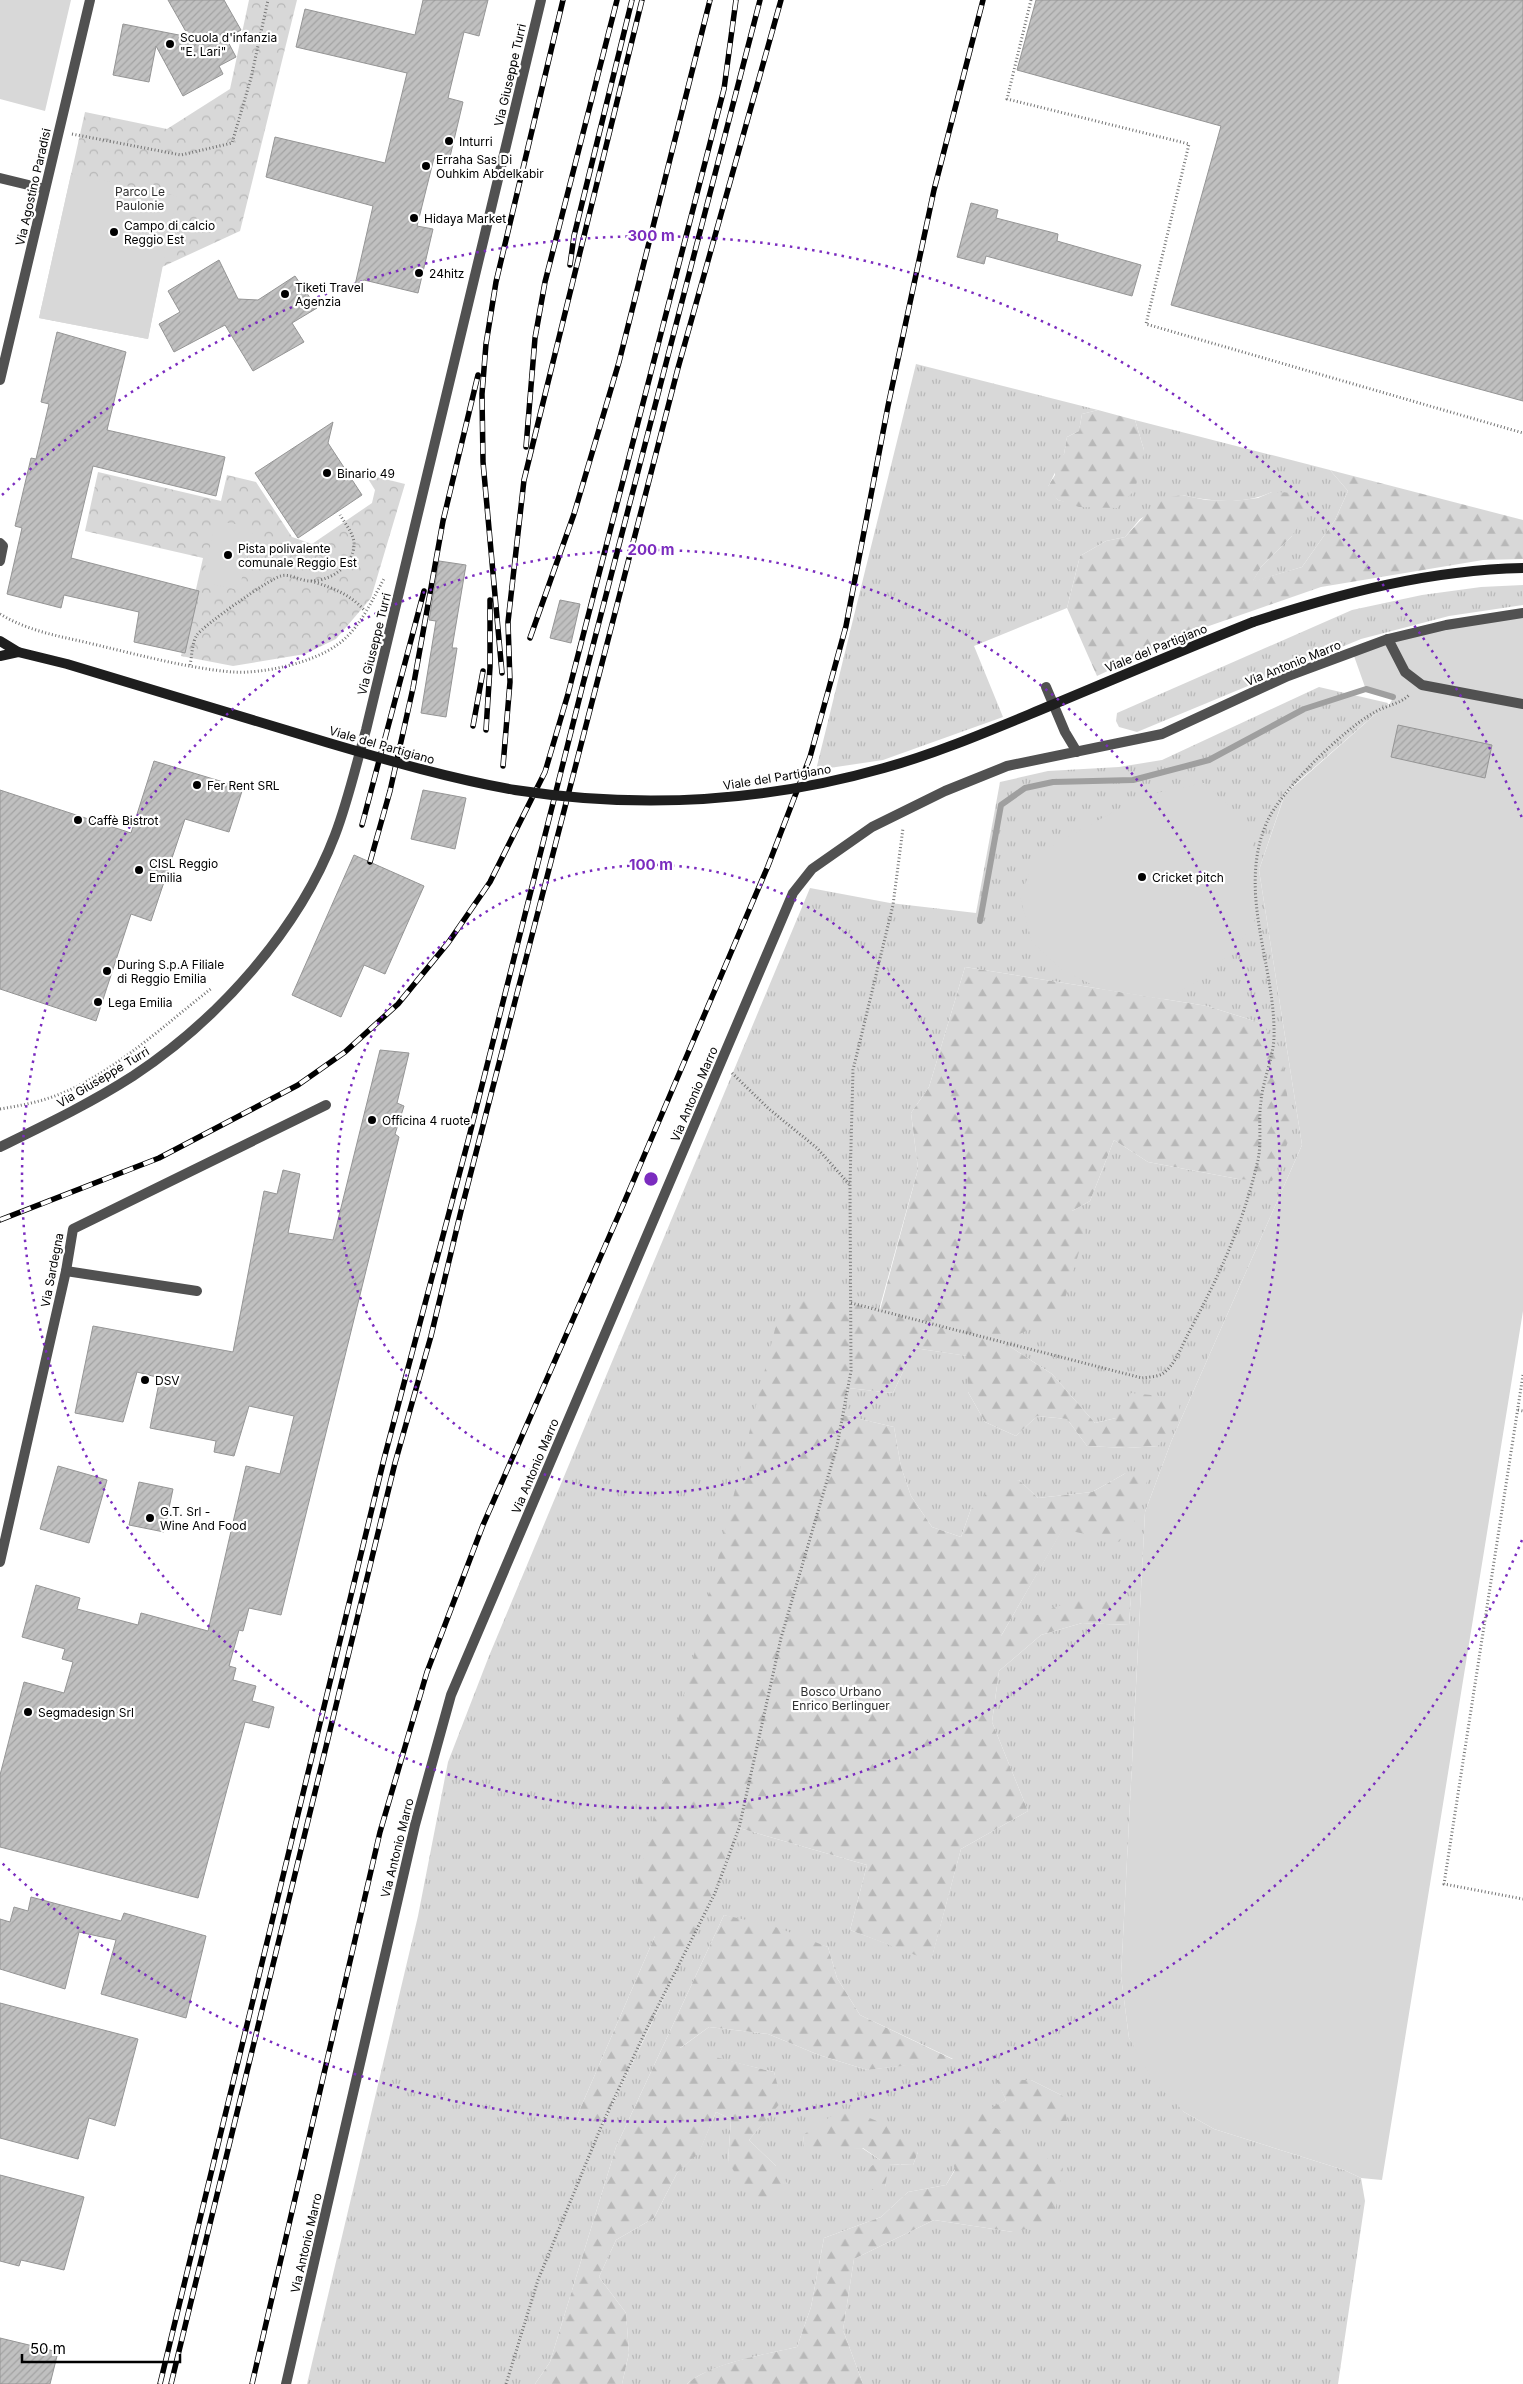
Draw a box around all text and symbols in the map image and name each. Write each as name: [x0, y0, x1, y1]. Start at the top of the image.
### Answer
street label: Via Giuseppe Turri: [491, 22, 529, 128]
place label: Scuola d'infanzia "E. Lari": [180, 30, 277, 59]
marker: Scuola d'infanzia "E. Lari": [164, 38, 176, 50]
street label: Via Agostino Paradisi: [12, 127, 54, 247]
place label: Inturri: [459, 134, 493, 149]
marker: Inturri: [443, 135, 455, 147]
place label: Erraha Sas Di Ouhkim Abdelkabir: [436, 152, 544, 181]
marker: Erraha Sas Di Ouhkim Abdelkabir: [420, 160, 432, 172]
park label: Parco Le Paulonie: [115, 184, 165, 213]
place label: Hidaya Market: [424, 211, 506, 226]
marker: Hidaya Market: [408, 212, 420, 224]
place label: Campo di calcio Reggio Est: [124, 218, 215, 247]
marker: Campo di calcio Reggio Est: [108, 226, 120, 238]
text: 300 m: [627, 226, 675, 245]
place label: 24hitz: [429, 266, 464, 281]
marker: 24hitz: [413, 267, 425, 279]
place label: Tiketi Travel Agenzia: [295, 280, 364, 309]
marker: Tiketi Travel Agenzia: [279, 288, 291, 300]
place label: Binario 49: [337, 466, 395, 481]
marker: Binario 49: [321, 467, 333, 479]
text: 200 m: [628, 540, 674, 559]
place label: Pista polivalente comunale Reggio Est: [238, 541, 357, 570]
marker: Pista polivalente comunale Reggio Est: [222, 549, 234, 561]
street label: Via Giuseppe Turri: [354, 591, 394, 697]
street label: Viale del Partigiano: [1103, 621, 1209, 675]
street label: Via Antonio Marro: [1243, 637, 1343, 689]
street label: Viale del Partigiano: [328, 723, 436, 767]
street label: Viale del Partigiano: [722, 761, 832, 793]
place label: Fer Rent SRL: [207, 778, 280, 793]
marker: Fer Rent SRL: [191, 779, 203, 791]
place label: Caffè Bistrot: [88, 813, 158, 828]
marker: Caffè Bistrot: [72, 814, 84, 826]
text: 100 m: [629, 855, 673, 874]
place label: CISL Reggio Emilia: [149, 856, 218, 885]
marker: CISL Reggio Emilia: [133, 864, 145, 876]
place label: Cricket pitch: [1152, 870, 1224, 885]
marker: Cricket pitch: [1136, 871, 1148, 883]
place label: During S.p.A Filiale di Reggio Emilia: [117, 957, 224, 986]
marker: During S.p.A Filiale di Reggio Emilia: [101, 965, 113, 977]
place label: Lega Emilia: [108, 995, 172, 1010]
marker: Lega Emilia: [92, 996, 104, 1008]
street label: Via Giuseppe Turri: [54, 1044, 152, 1110]
street label: Via Antonio Marro: [667, 1044, 721, 1144]
place label: Officina 4 ruote: [382, 1113, 470, 1128]
marker: Officina 4 ruote: [366, 1114, 378, 1126]
centre of rings: [642, 1170, 660, 1188]
street label: Via Sardegna: [37, 1231, 67, 1309]
place label: DSV: [155, 1373, 180, 1388]
marker: DSV: [139, 1374, 151, 1386]
street label: Via Antonio Marro: [508, 1416, 562, 1516]
place label: G.T. Srl - Wine And Food: [160, 1504, 247, 1533]
marker: G.T. Srl - Wine And Food: [144, 1512, 156, 1524]
park label: Bosco Urbano Enrico Berlinguer: [792, 1684, 890, 1713]
place label: Segmadesign Srl: [38, 1705, 134, 1720]
marker: Segmadesign Srl: [22, 1706, 34, 1718]
street label: Via Antonio Marro: [377, 1797, 417, 1899]
street label: Via Antonio Marro: [287, 2192, 325, 2294]
scale bar: [22, 2332, 180, 2364]
text: 50 m: [30, 2339, 66, 2358]

